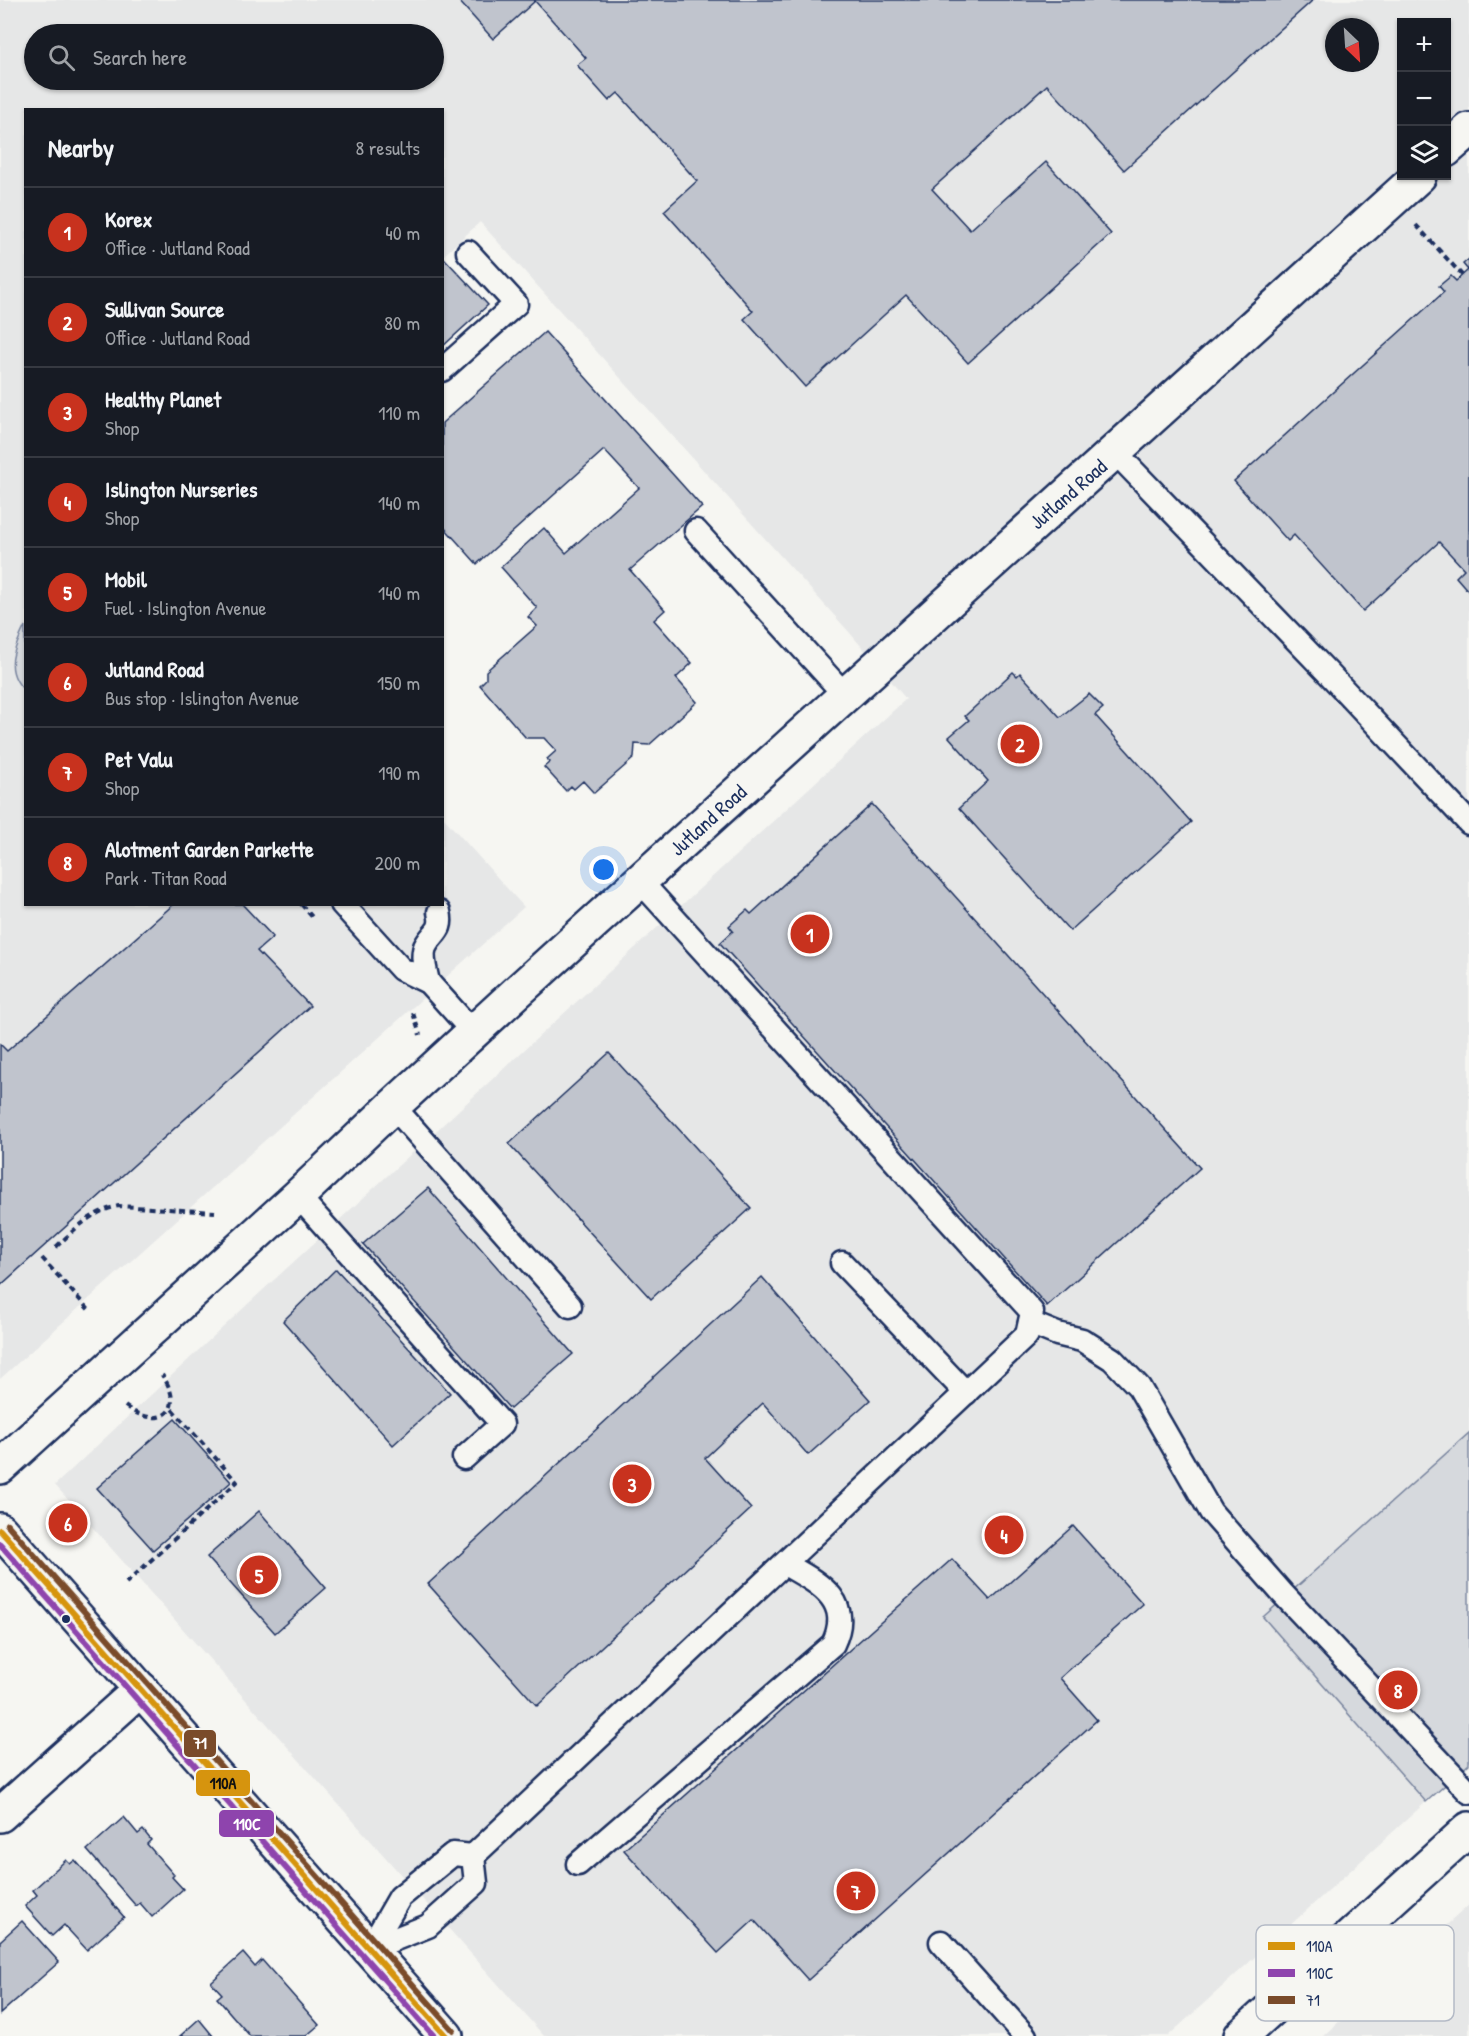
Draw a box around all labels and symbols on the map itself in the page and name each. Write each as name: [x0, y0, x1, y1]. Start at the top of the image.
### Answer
north arrow: [1325, 18, 1379, 72]
street label: Jutland Road: [1023, 452, 1113, 536]
pin: 2: [1000, 722, 1040, 766]
street label: Jutland Road: [663, 778, 753, 862]
your location: [589, 855, 618, 884]
pin: 1: [790, 912, 830, 956]
pin: 3: [612, 1462, 652, 1506]
pin: 6: [48, 1500, 88, 1546]
pin: 4: [984, 1512, 1024, 1558]
pin: 5: [240, 1552, 278, 1598]
unlabelled marker: [60, 1613, 72, 1625]
pin: 8: [1378, 1668, 1418, 1712]
line badge: 71: [183, 1729, 217, 1758]
text: 71: [192, 1732, 207, 1754]
line badge: 110A: [195, 1769, 251, 1797]
text: 110A: [210, 1772, 236, 1794]
line badge: 110C: [218, 1809, 275, 1838]
text: 110C: [233, 1813, 261, 1835]
pin: 7: [836, 1868, 876, 1914]
legend: [1256, 1925, 1454, 2021]
text: 110A: [1306, 1935, 1333, 1957]
text: 110C: [1306, 1962, 1334, 1984]
text: 71: [1306, 1989, 1320, 2011]

